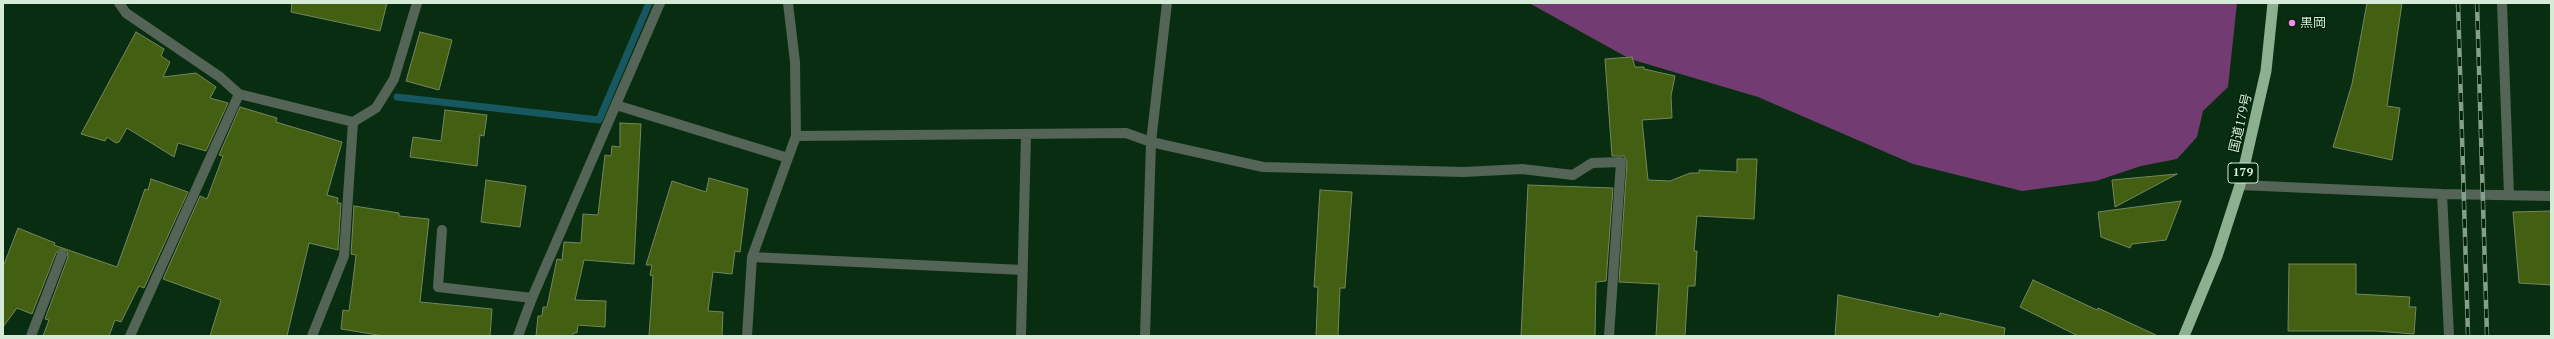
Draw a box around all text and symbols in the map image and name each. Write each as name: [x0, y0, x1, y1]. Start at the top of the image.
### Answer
place label: 黒岡: [2300, 15, 2326, 31]
marker: 黒岡: [2287, 18, 2297, 28]
street label: 国道179号: [2227, 92, 2255, 154]
road number: 179: [2228, 163, 2258, 183]

